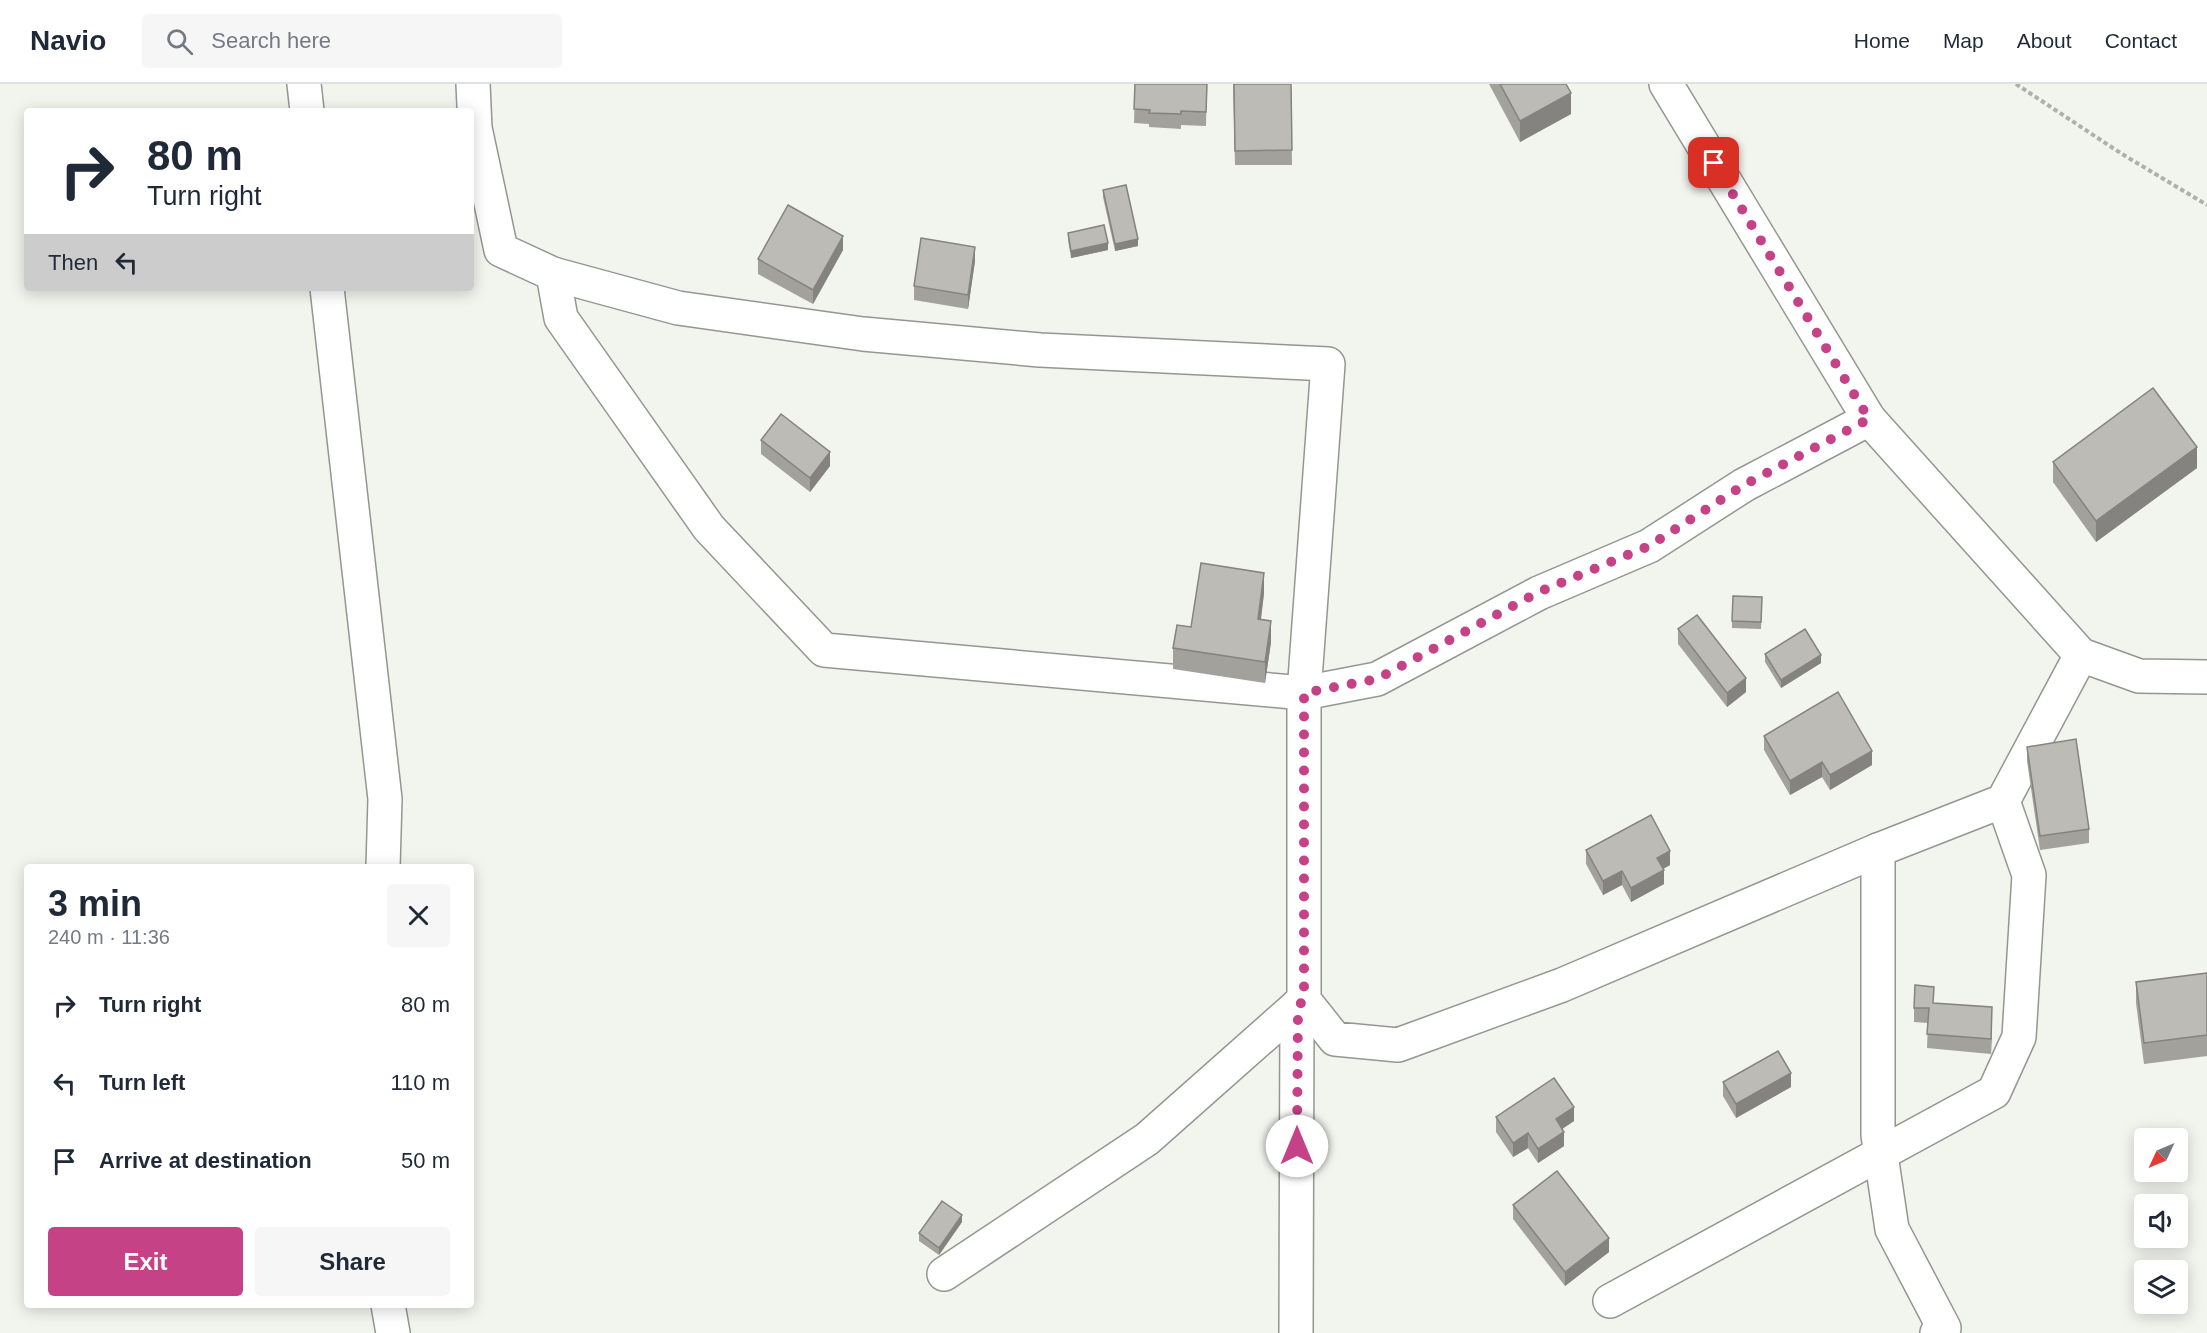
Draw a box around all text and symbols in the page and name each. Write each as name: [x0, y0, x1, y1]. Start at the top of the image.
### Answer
search box: [142, 14, 562, 68]
text: Navio: [30, 25, 106, 56]
icon: search: [163, 25, 196, 58]
text: Search here: [211, 28, 331, 53]
text: Home: [1854, 29, 1910, 52]
text: Map: [1943, 29, 1984, 52]
text: About: [2017, 29, 2072, 52]
text: Contact: [2105, 29, 2177, 52]
icon: right: [48, 132, 126, 210]
text: 80 m: [147, 132, 243, 179]
pin: [1688, 137, 1739, 188]
icon: arrive: [1697, 146, 1730, 179]
text: Turn right: [147, 181, 262, 211]
icon: left: [110, 246, 143, 279]
text: Then: [48, 250, 98, 275]
text: 3 min: [48, 883, 142, 924]
button: close: [387, 884, 450, 947]
text: 240 m · 11:36: [48, 926, 170, 948]
icon: right: [48, 989, 81, 1022]
text: Turn right: [99, 992, 201, 1017]
text: 80 m: [401, 992, 450, 1017]
icon: left: [48, 1067, 81, 1100]
text: Turn left: [99, 1070, 185, 1095]
text: 110 m: [390, 1070, 450, 1095]
position arrow: [1265, 1114, 1329, 1178]
north arrow: [2134, 1128, 2188, 1182]
map controls: [2134, 1128, 2188, 1314]
icon: arrive: [48, 1145, 81, 1178]
text: Arrive at destination: [99, 1148, 312, 1173]
text: 50 m: [401, 1148, 450, 1173]
button: sound: [2134, 1194, 2188, 1248]
button: Exit: [48, 1227, 243, 1296]
button: Share: [255, 1227, 450, 1296]
button: layers: [2134, 1260, 2188, 1314]

